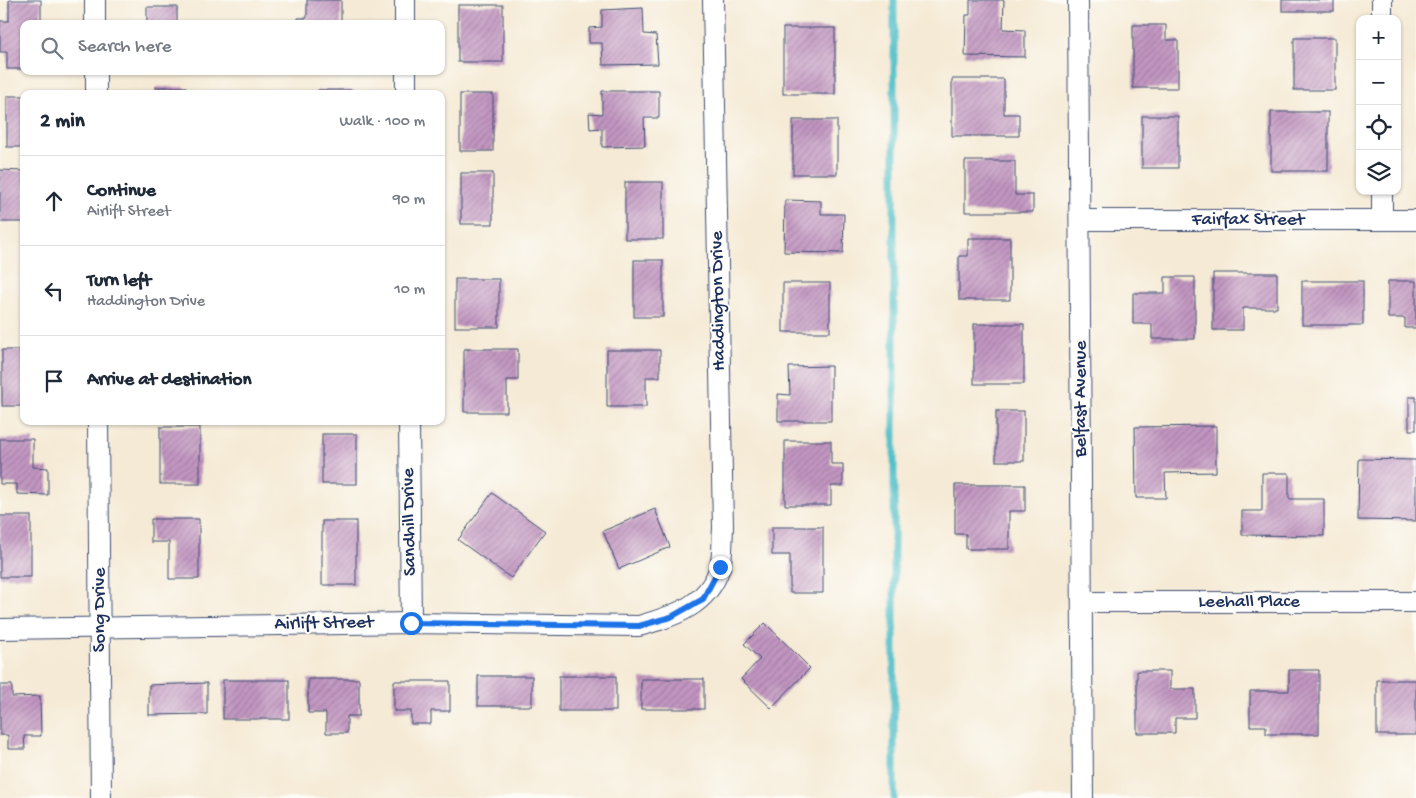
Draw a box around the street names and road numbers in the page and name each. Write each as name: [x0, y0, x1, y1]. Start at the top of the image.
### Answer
street label: Fairfax Street: [1191, 209, 1307, 232]
street label: Haddington Drive: [706, 231, 732, 371]
street label: Belfast Avenue: [1070, 341, 1093, 458]
street label: Sandhill Drive: [398, 468, 422, 576]
street label: Song Drive: [89, 568, 112, 652]
street label: Leehall Place: [1198, 591, 1300, 614]
street label: Airlift Street: [274, 612, 376, 636]

